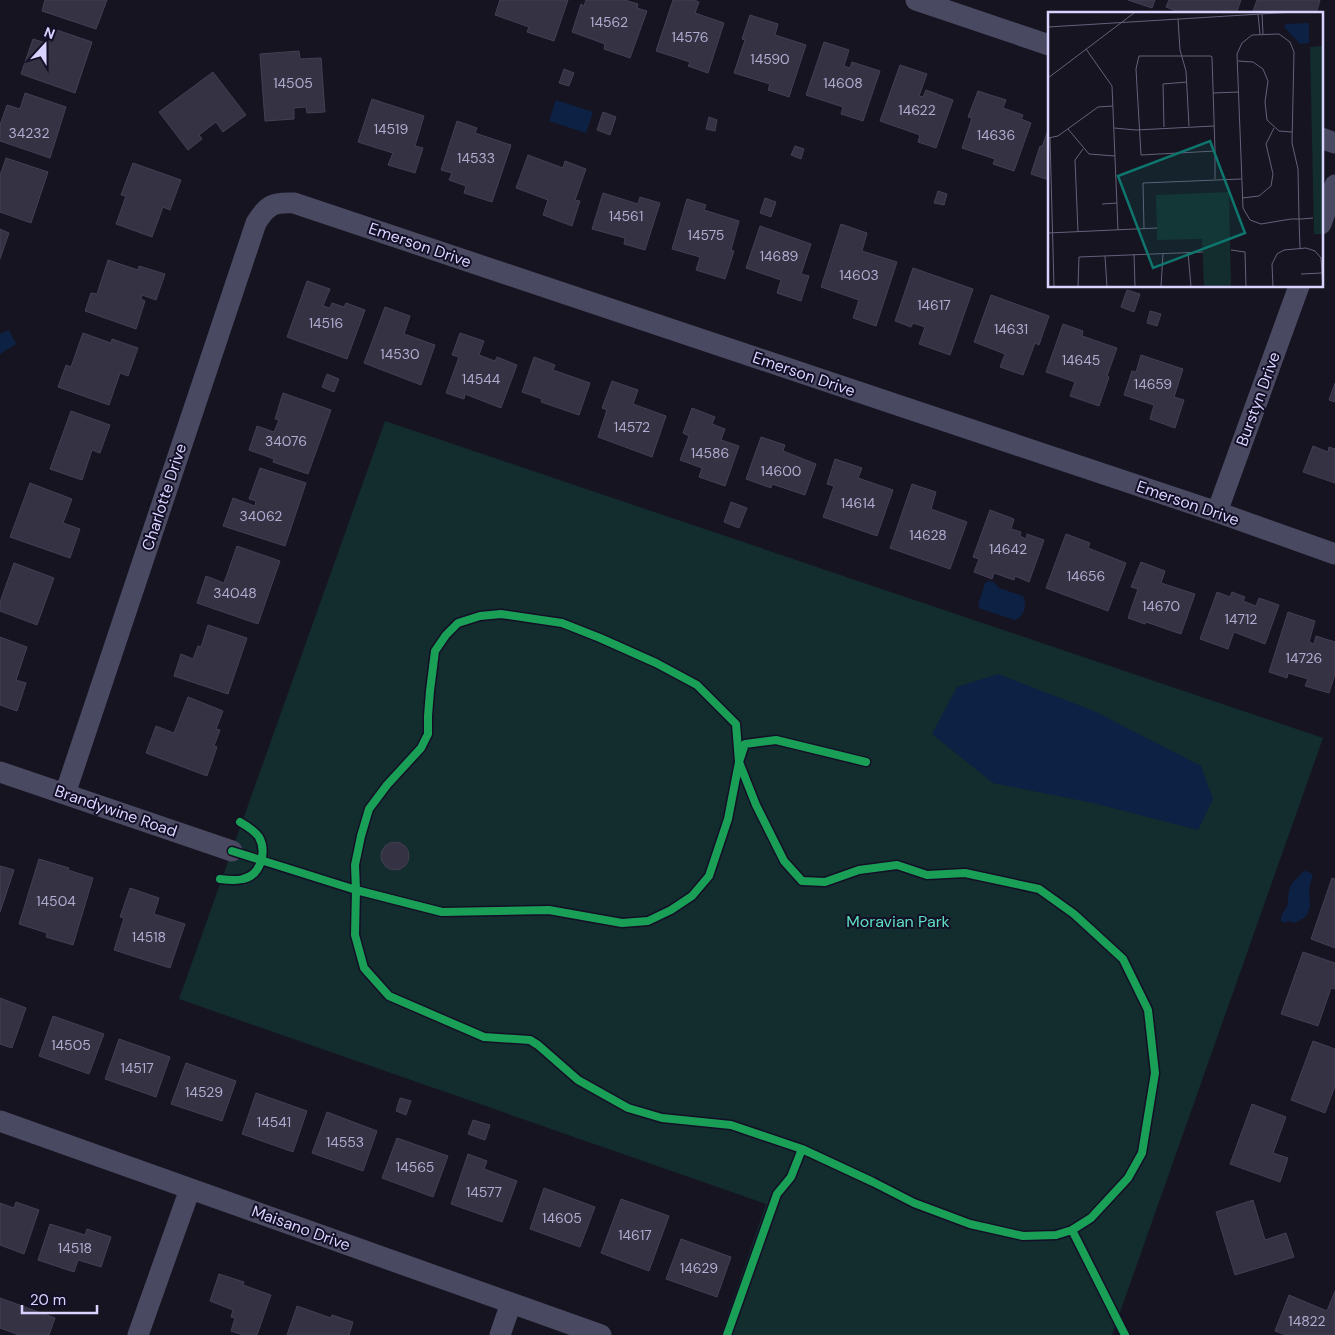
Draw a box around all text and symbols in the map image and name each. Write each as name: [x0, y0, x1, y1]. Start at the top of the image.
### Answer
inset map: [1048, 12, 1322, 288]
house number: 14562: [590, 13, 628, 31]
north arrow: [20, 20, 70, 70]
text: N: [42, 23, 58, 43]
house number: 14576: [671, 28, 709, 46]
house number: 14590: [750, 50, 790, 68]
house number: 14505: [273, 74, 313, 92]
house number: 14608: [823, 74, 863, 92]
house number: 14622: [898, 101, 936, 119]
house number: 14519: [374, 120, 408, 138]
house number: 34232: [8, 124, 50, 142]
house number: 14636: [977, 126, 1015, 144]
house number: 14533: [457, 149, 495, 167]
house number: 14561: [609, 207, 643, 225]
street label: Emerson Drive: [366, 218, 474, 272]
house number: 14575: [688, 226, 724, 244]
house number: 14689: [760, 247, 798, 265]
house number: 14603: [839, 266, 879, 284]
house number: 14617: [917, 296, 951, 314]
house number: 14516: [309, 314, 343, 332]
house number: 14631: [994, 320, 1028, 338]
house number: 14530: [380, 345, 420, 363]
street label: Emerson Drive: [750, 347, 858, 401]
street label: Burstyn Drive: [1231, 349, 1285, 449]
house number: 14645: [1062, 351, 1100, 369]
house number: 14544: [462, 370, 501, 388]
house number: 14659: [1134, 375, 1172, 393]
house number: 14572: [614, 418, 650, 436]
house number: 34076: [265, 432, 307, 450]
street label: Charlotte Drive: [137, 441, 191, 553]
house number: 14586: [691, 444, 729, 462]
house number: 14600: [761, 462, 801, 480]
street label: Emerson Drive: [1134, 476, 1242, 530]
house number: 14614: [841, 494, 876, 512]
house number: 34062: [240, 507, 282, 525]
house number: 14628: [909, 526, 947, 544]
house number: 14642: [989, 540, 1027, 558]
house number: 14656: [1067, 567, 1105, 585]
house number: 34048: [213, 584, 257, 602]
house number: 14670: [1142, 597, 1180, 615]
house number: 14712: [1225, 610, 1257, 628]
house number: 14726: [1286, 649, 1322, 667]
street label: Brandywine Road: [52, 780, 180, 842]
house number: 14504: [36, 892, 76, 910]
park label: Moravian Park: [846, 911, 950, 932]
house number: 14518: [132, 928, 166, 946]
house number: 14505: [51, 1036, 91, 1054]
house number: 14517: [120, 1059, 154, 1077]
house number: 14529: [185, 1083, 223, 1101]
house number: 14541: [257, 1113, 291, 1131]
house number: 14553: [326, 1133, 364, 1151]
house number: 14565: [396, 1158, 434, 1176]
house number: 14577: [466, 1183, 502, 1201]
street label: Maisano Drive: [249, 1200, 353, 1256]
house number: 14605: [542, 1209, 582, 1227]
house number: 14617: [618, 1226, 652, 1244]
house number: 14518: [58, 1239, 92, 1257]
house number: 14629: [680, 1259, 718, 1277]
scale bar: [22, 1282, 98, 1314]
text: 20 m: [30, 1290, 66, 1310]
house number: 14822: [1288, 1312, 1326, 1330]

